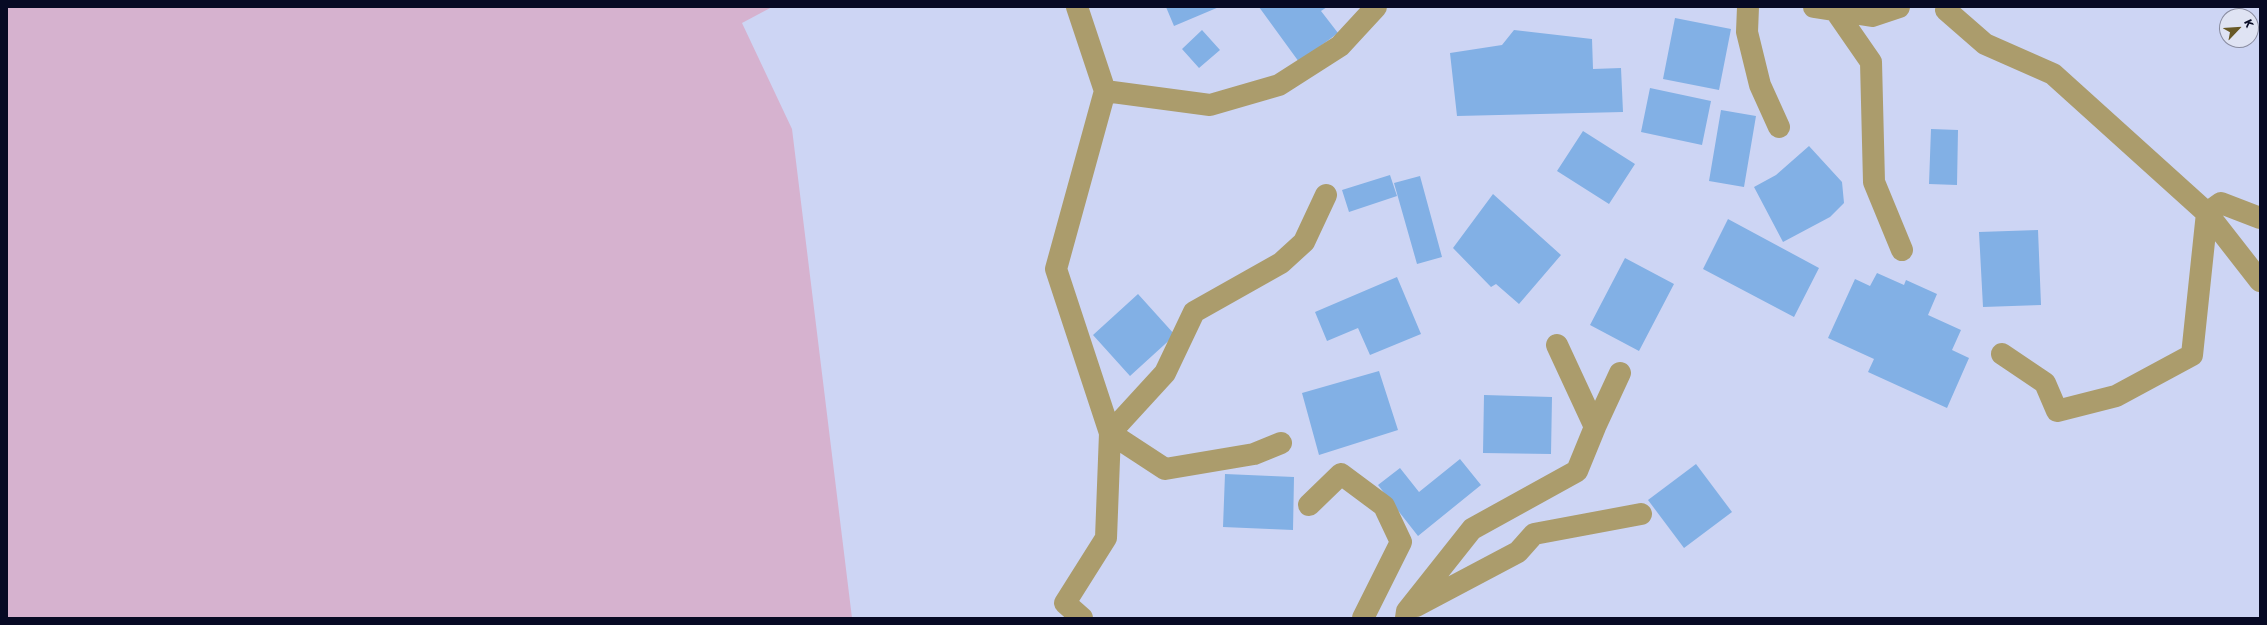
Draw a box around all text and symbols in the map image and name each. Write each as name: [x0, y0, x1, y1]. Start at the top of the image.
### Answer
north arrow: [2219, 8, 2259, 48]
text: K: [2240, 16, 2258, 30]

